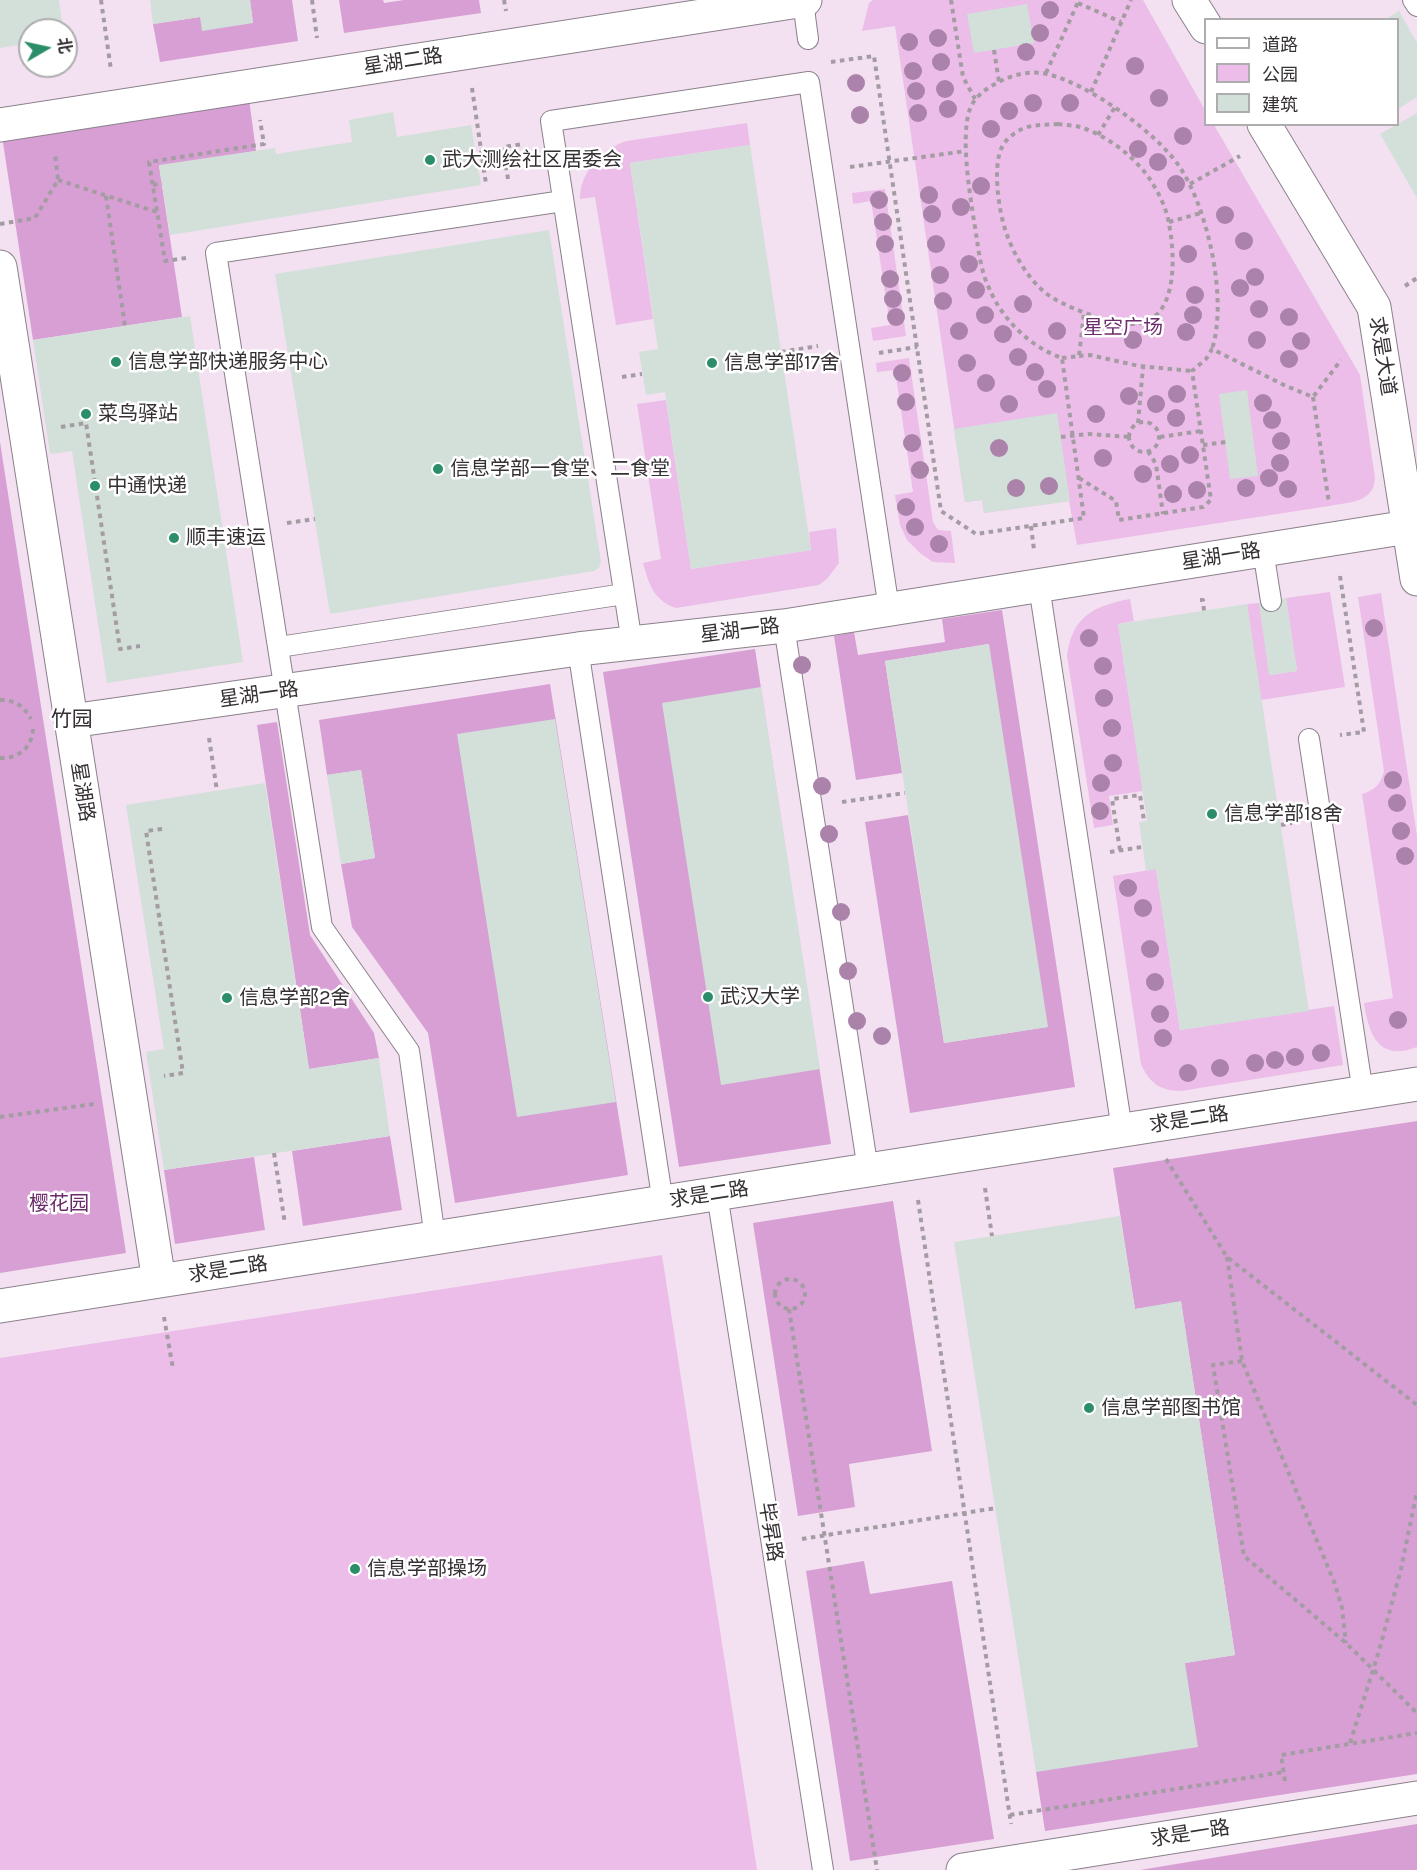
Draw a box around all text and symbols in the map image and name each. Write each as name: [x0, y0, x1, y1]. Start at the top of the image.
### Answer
north arrow: [18, 18, 78, 78]
legend: [1204, 18, 1399, 126]
text: 道路: [1262, 34, 1298, 56]
text: 北: [54, 36, 75, 55]
street label: 星湖二路: [362, 44, 444, 80]
text: 公园: [1262, 64, 1298, 86]
text: 建筑: [1262, 94, 1298, 116]
place label: 武大测绘社区居委会: [442, 148, 622, 172]
marker: 武大测绘社区居委会: [423, 153, 437, 167]
street label: 求是大道: [1364, 315, 1400, 397]
park label: 星空广场: [1083, 316, 1163, 340]
place label: 信息学部快递服务中心: [128, 350, 328, 374]
place label: 信息学部17舍: [724, 351, 840, 375]
marker: 信息学部快递服务中心: [109, 355, 123, 369]
marker: 信息学部17舍: [705, 356, 719, 370]
place label: 菜鸟驿站: [98, 402, 178, 426]
marker: 菜鸟驿站: [79, 407, 93, 421]
place label: 信息学部一食堂、二食堂: [450, 457, 670, 481]
marker: 信息学部一食堂、二食堂: [431, 462, 445, 476]
place label: 中通快递: [107, 474, 187, 498]
marker: 中通快递: [88, 479, 102, 493]
place label: 顺丰速运: [186, 526, 266, 550]
marker: 顺丰速运: [167, 531, 181, 545]
street label: 星湖一路: [1180, 539, 1262, 575]
street label: 星湖一路: [699, 614, 781, 648]
street label: 星湖一路: [218, 678, 300, 712]
district label: 竹园: [51, 707, 93, 733]
street label: 星湖路: [65, 760, 99, 824]
place label: 信息学部18舍: [1224, 802, 1343, 826]
marker: 信息学部18舍: [1205, 807, 1219, 821]
place label: 武汉大学: [720, 985, 800, 1009]
place label: 信息学部2舍: [239, 986, 351, 1010]
marker: 武汉大学: [701, 990, 715, 1004]
marker: 信息学部2舍: [220, 991, 234, 1005]
street label: 求是二路: [1148, 1102, 1230, 1138]
street label: 求是二路: [668, 1177, 750, 1213]
park label: 樱花园: [29, 1192, 89, 1216]
street label: 求是二路: [187, 1252, 269, 1288]
place label: 信息学部图书馆: [1101, 1396, 1241, 1420]
marker: 信息学部图书馆: [1082, 1401, 1096, 1415]
street label: 毕昇路: [753, 1500, 787, 1564]
place label: 信息学部操场: [367, 1557, 487, 1581]
marker: 信息学部操场: [348, 1562, 362, 1576]
street label: 求是一路: [1149, 1816, 1231, 1852]

